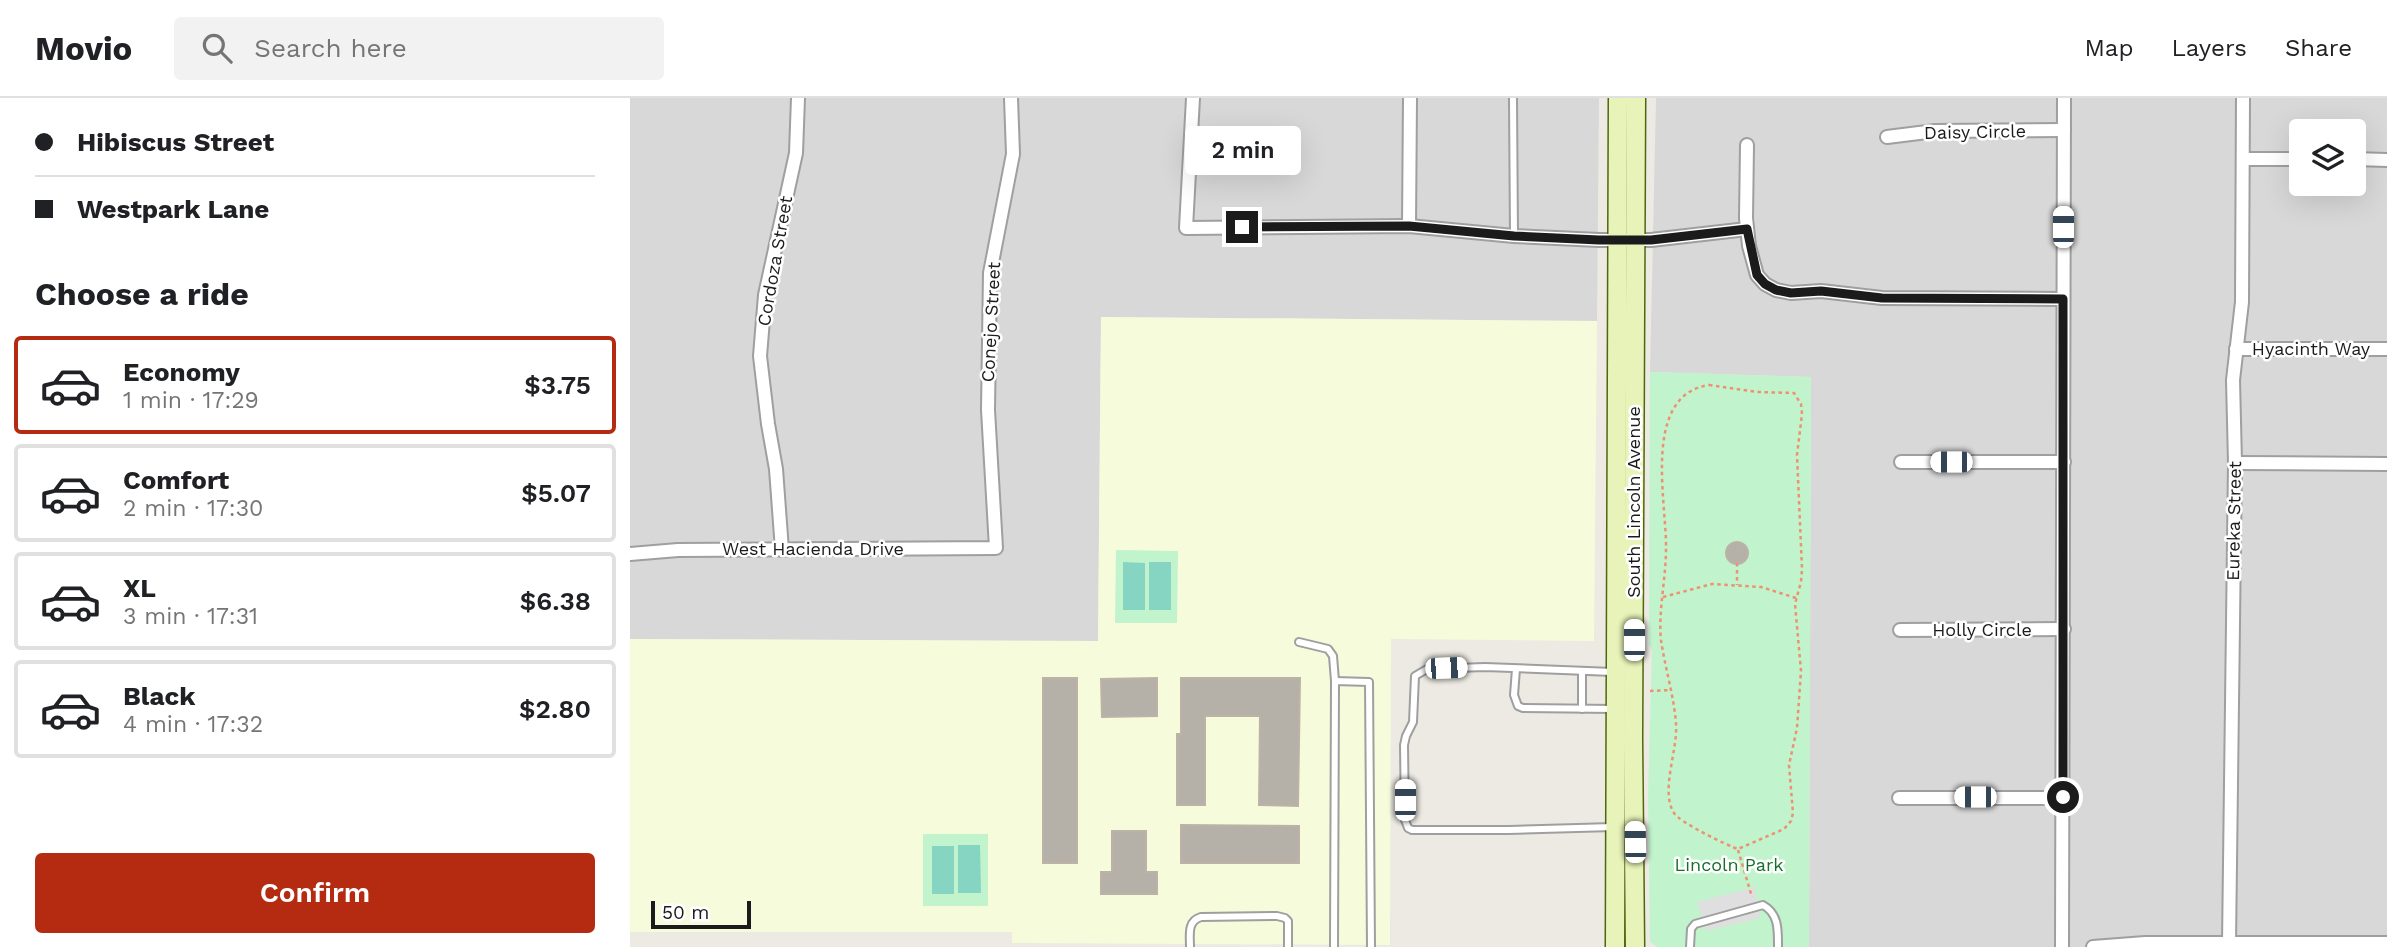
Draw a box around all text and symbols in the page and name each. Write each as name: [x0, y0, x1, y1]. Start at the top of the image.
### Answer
search box: [174, 17, 664, 80]
text: Movio: [35, 29, 132, 68]
icon: search: [198, 29, 236, 67]
text: Search here: [254, 33, 407, 63]
text: Map: [2085, 34, 2133, 62]
text: Layers: [2171, 34, 2247, 62]
text: Share: [2285, 34, 2352, 62]
map controls: [2289, 119, 2366, 196]
button: layers: [2289, 119, 2366, 196]
street label: Daisy Circle: [1924, 120, 2026, 143]
callout: 2 min: [1184, 125, 1300, 174]
text: Hibiscus Street: [77, 127, 274, 157]
text: 2 min: [1211, 137, 1275, 164]
text: Westpark Lane: [77, 194, 269, 224]
street label: Cordoza Street: [753, 194, 796, 328]
car: [2053, 206, 2074, 248]
route end: [1226, 211, 1258, 243]
street label: Conejo Street: [977, 261, 1004, 383]
text: Choose a ride: [35, 275, 249, 313]
street label: Hyacinth Way: [2252, 338, 2371, 359]
icon: car: [39, 354, 102, 417]
text: Economy: [123, 357, 240, 387]
text: $3.75: [524, 370, 591, 400]
text: 1 min · 17:29: [123, 387, 259, 414]
street label: South Lincoln Avenue: [1623, 406, 1644, 598]
car: [1931, 452, 1973, 473]
street label: Eureka Street: [2222, 460, 2245, 581]
icon: car: [39, 462, 102, 525]
text: Comfort: [123, 465, 229, 495]
text: $5.07: [521, 478, 591, 508]
text: 2 min · 17:30: [123, 495, 263, 522]
street label: West Hacienda Drive: [722, 538, 904, 559]
icon: car: [39, 570, 102, 633]
text: XL: [123, 573, 156, 603]
text: $6.38: [520, 586, 591, 616]
text: 3 min · 17:31: [123, 603, 258, 630]
car: [1624, 619, 1645, 661]
street label: Holly Circle: [1932, 619, 2032, 640]
car: [1425, 657, 1468, 679]
icon: car: [39, 678, 102, 741]
text: Black: [123, 681, 195, 711]
text: $2.80: [519, 694, 591, 724]
text: 4 min · 17:32: [123, 711, 263, 738]
car: [1395, 779, 1416, 821]
route start: [2047, 781, 2079, 813]
car: [1955, 787, 1997, 808]
car: [1625, 821, 1646, 863]
button: Confirm: [35, 853, 595, 933]
park label: Lincoln Park: [1674, 854, 1784, 875]
scale bar: [651, 898, 751, 930]
text: 50 m: [662, 901, 709, 924]

